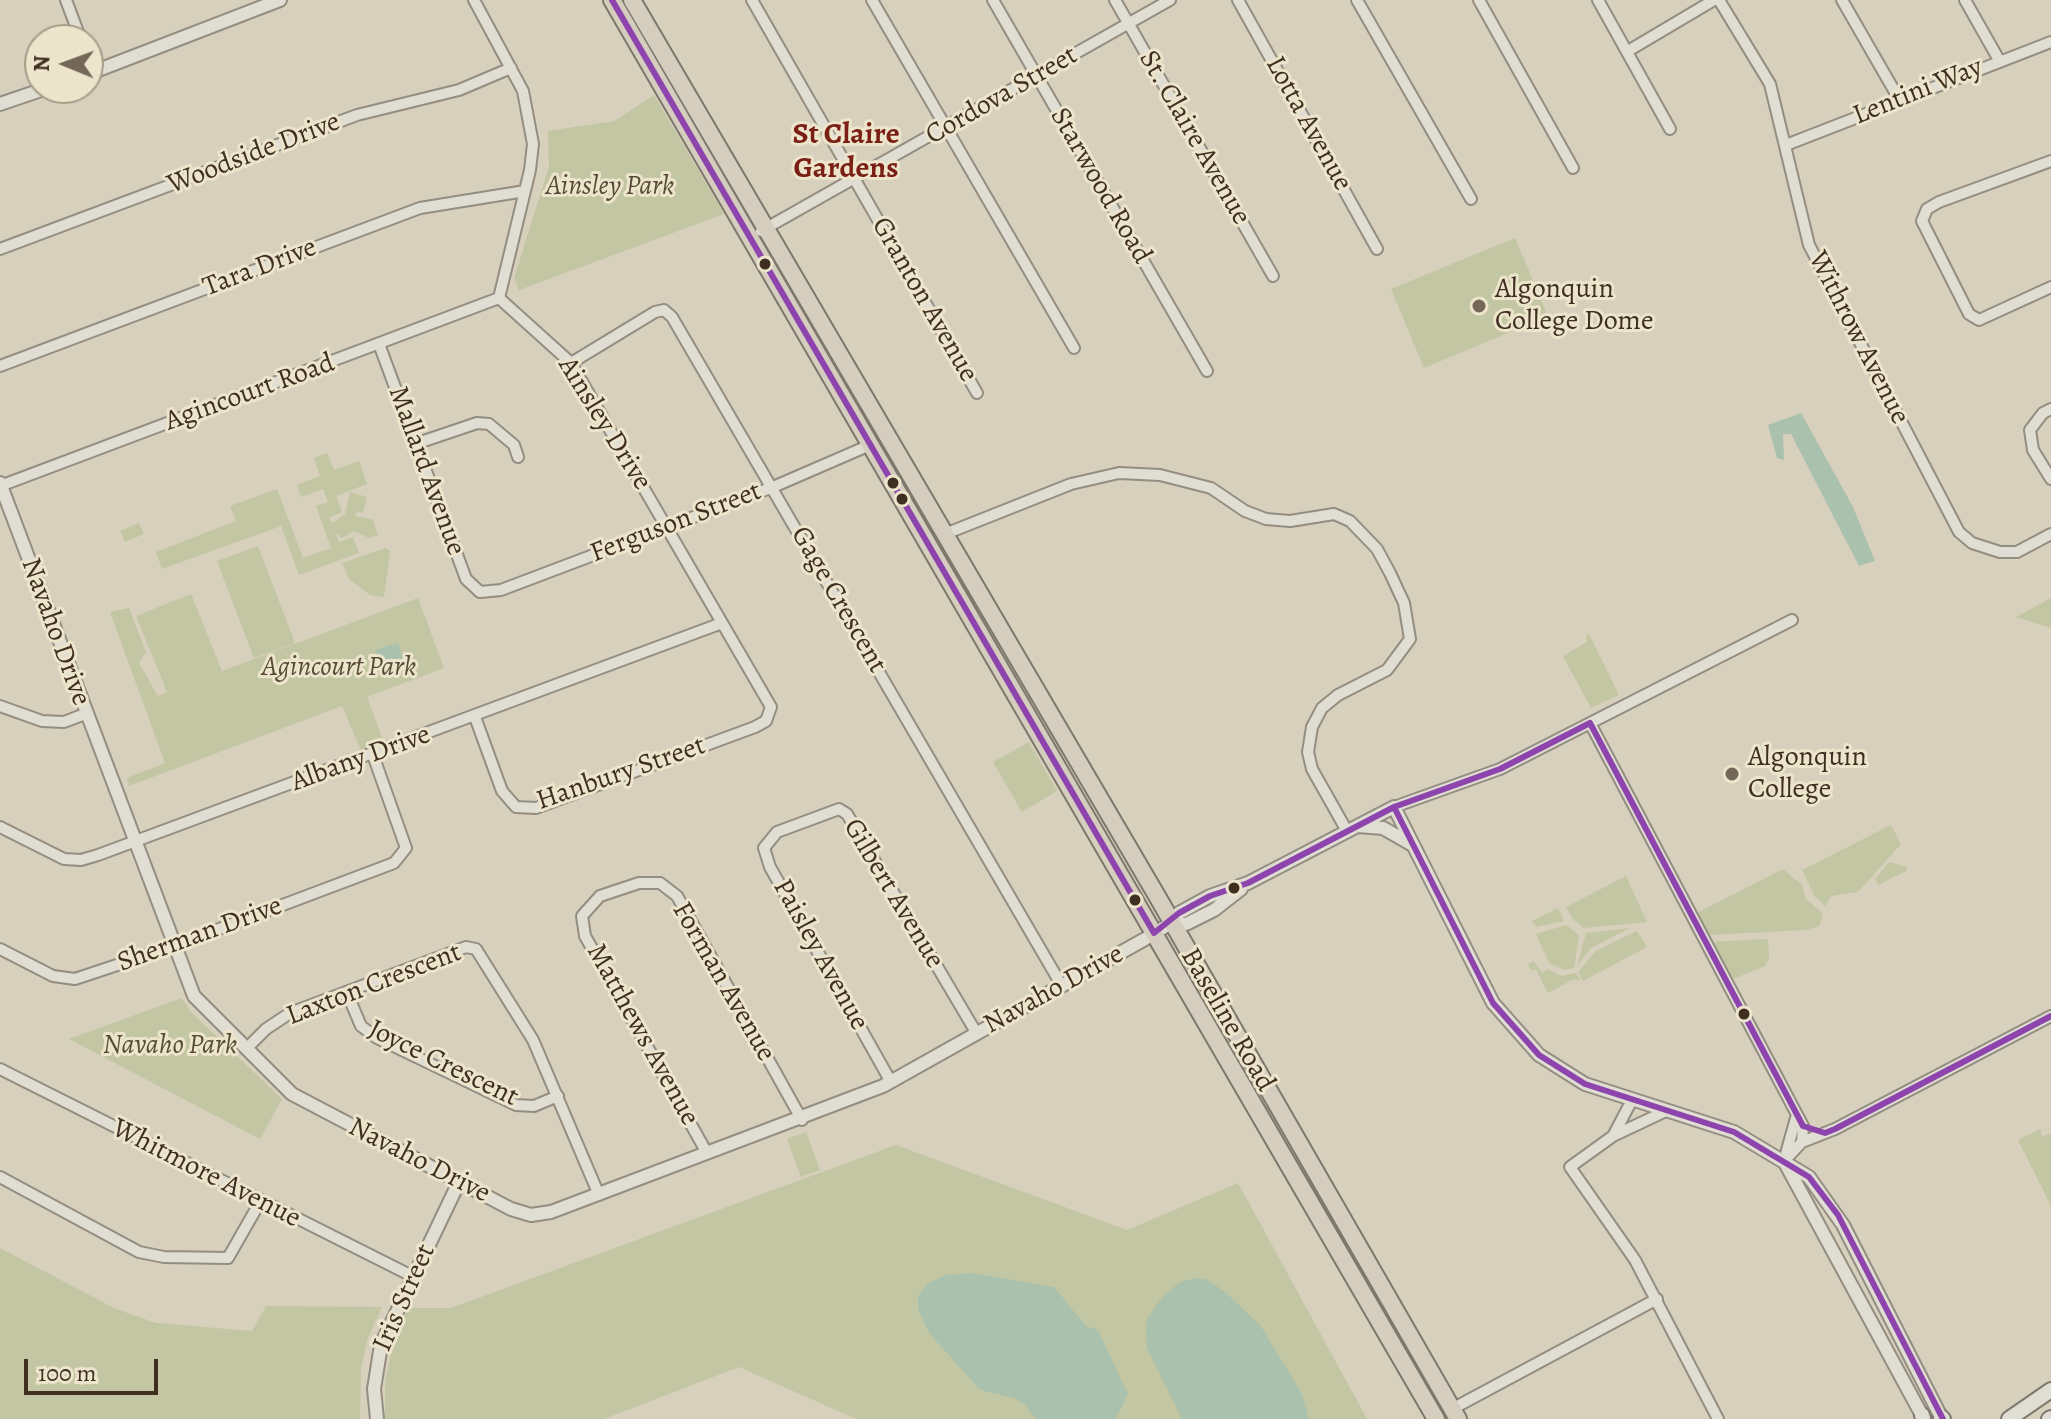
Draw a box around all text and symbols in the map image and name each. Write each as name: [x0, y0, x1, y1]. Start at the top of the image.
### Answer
north arrow: [24, 24, 104, 104]
street label: Cordova Street: [920, 39, 1084, 153]
street label: St. Claire Avenue: [1131, 45, 1257, 231]
street label: Lotta Avenue: [1257, 51, 1359, 197]
street label: Lentini Way: [1848, 51, 1988, 133]
text: N: [27, 55, 57, 72]
street label: Starwood Road: [1042, 102, 1158, 270]
street label: Woodside Drive: [163, 106, 345, 202]
district label: St Claire Gardens: [793, 118, 899, 188]
park label: Ainsley Park: [546, 170, 674, 204]
street label: Granton Avenue: [863, 212, 985, 388]
street label: Tara Drive: [199, 231, 321, 305]
street label: Withrow Avenue: [1800, 246, 1916, 430]
unlabelled marker: [757, 256, 773, 272]
place label: Algonquin College Dome: [1495, 273, 1653, 339]
marker: Algonquin College Dome: [1470, 297, 1488, 315]
street label: Agincourt Road: [161, 347, 339, 439]
street label: Ainsley Drive: [550, 351, 658, 497]
street label: Mallard Avenue: [380, 382, 472, 560]
street label: Ferguson Street: [586, 475, 766, 571]
unlabelled marker: [885, 475, 901, 491]
unlabelled marker: [894, 491, 910, 507]
street label: Gage Crescent: [783, 521, 893, 679]
street label: Navaho Drive: [13, 554, 97, 710]
park label: Agincourt Park: [262, 651, 416, 685]
street label: Albany Drive: [287, 718, 435, 800]
street label: Hanbury Street: [532, 729, 710, 819]
place label: Algonquin College: [1748, 741, 1867, 807]
marker: Algonquin College: [1723, 765, 1741, 783]
street label: Gilbert Avenue: [835, 813, 951, 975]
street label: Paisley Avenue: [765, 873, 875, 1037]
unlabelled marker: [1226, 880, 1242, 896]
street label: Sherman Drive: [113, 890, 287, 980]
unlabelled marker: [1127, 892, 1143, 908]
street label: Forman Avenue: [664, 896, 782, 1068]
street label: Laxton Crescent: [282, 936, 466, 1034]
street label: Matthews Avenue: [578, 938, 706, 1132]
street label: Navaho Drive: [978, 938, 1130, 1042]
street label: Baseline Road: [1172, 942, 1282, 1098]
unlabelled marker: [1736, 1006, 1752, 1022]
street label: Joyce Crescent: [362, 1013, 524, 1115]
park label: Navaho Park: [103, 1029, 237, 1063]
street label: Navaho Drive: [343, 1111, 495, 1211]
street label: Whitmore Avenue: [106, 1112, 306, 1236]
street label: Iris Street: [366, 1239, 444, 1357]
scale bar: [28, 1343, 162, 1393]
text: 100 m: [38, 1357, 97, 1389]

